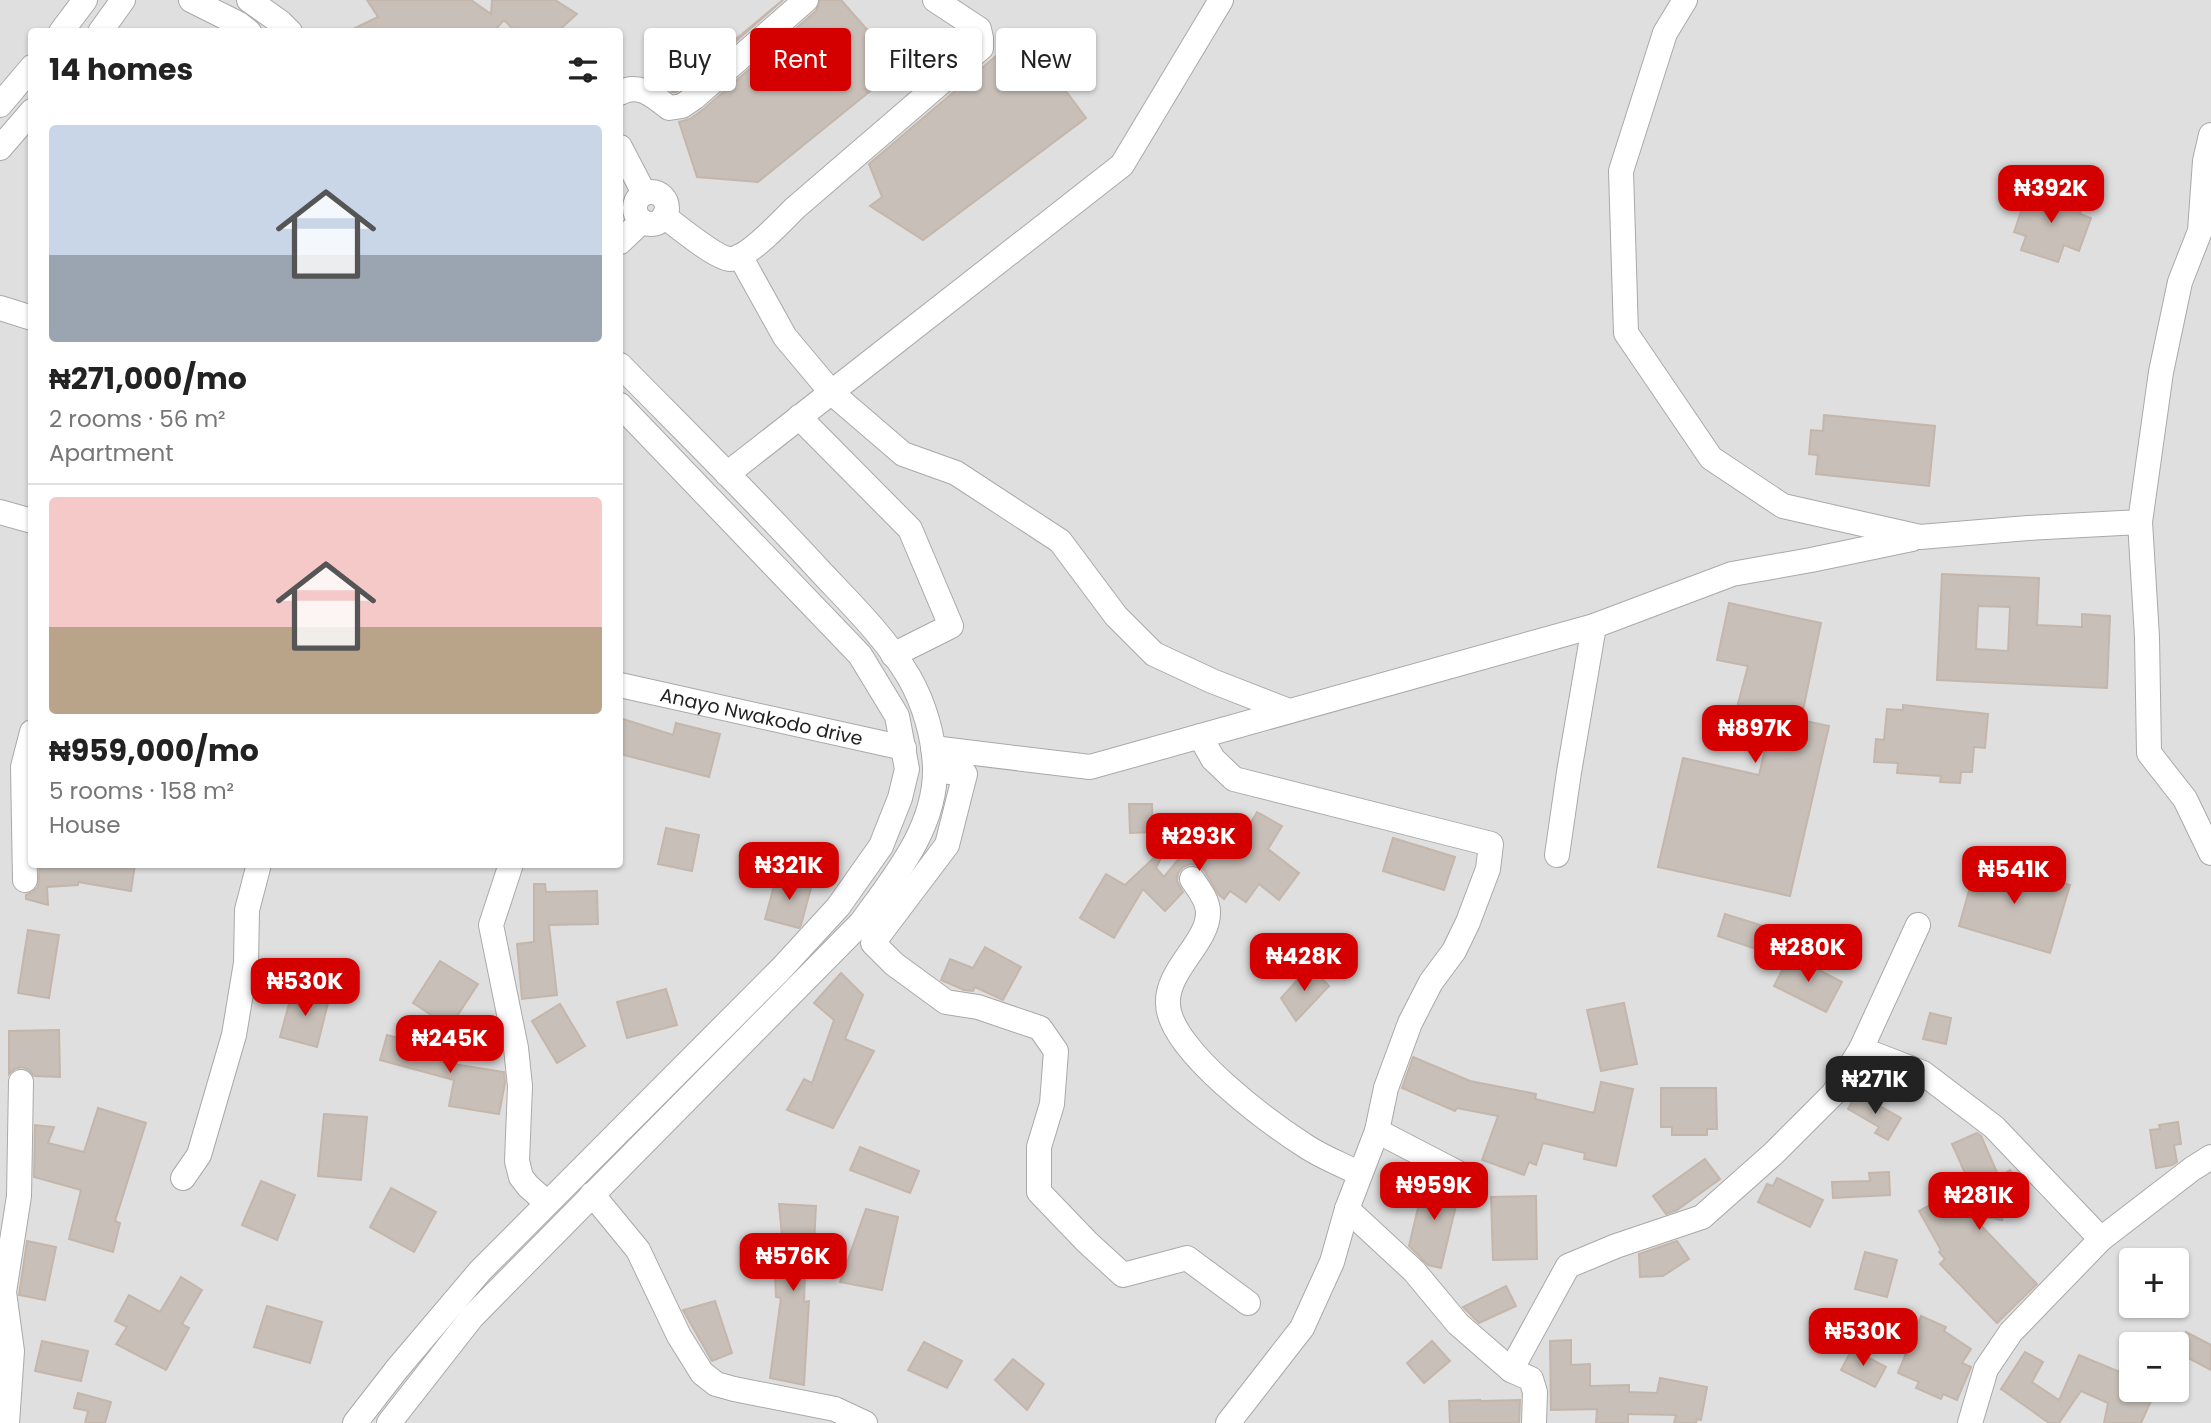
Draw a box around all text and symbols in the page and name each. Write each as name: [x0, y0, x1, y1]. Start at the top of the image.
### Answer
chip: Buy: [644, 28, 736, 91]
chip: Rent: [750, 28, 851, 91]
chip: Filters: [865, 28, 982, 91]
chip: New: [996, 28, 1096, 91]
text: 14 homes: [49, 48, 193, 91]
icon: filters: [564, 51, 602, 89]
pin: ₦392K: [2002, 166, 2100, 225]
icon: home: [263, 171, 389, 297]
text: ₦392K: [2014, 172, 2088, 204]
text: ₦271,000/mo: [49, 357, 247, 400]
text: 2 rooms · 56 m²: [49, 403, 226, 435]
text: Apartment: [49, 437, 174, 469]
icon: home: [263, 543, 389, 669]
street label: Anayo Nwakodo drive: [658, 681, 865, 752]
pin: ₦897K: [1706, 706, 1804, 765]
text: ₦897K: [1718, 712, 1792, 744]
text: ₦959,000/mo: [49, 729, 259, 772]
text: 5 rooms · 158 m²: [49, 775, 234, 807]
text: House: [49, 809, 121, 841]
pin: ₦293K: [1150, 814, 1248, 873]
text: ₦293K: [1162, 820, 1236, 852]
pin: ₦321K: [740, 842, 838, 902]
pin: ₦541K: [1965, 846, 2063, 906]
text: ₦321K: [755, 849, 823, 881]
text: ₦541K: [1978, 853, 2050, 885]
pin: ₦280K: [1759, 925, 1857, 984]
text: ₦280K: [1770, 931, 1846, 963]
pin: ₦428K: [1255, 934, 1353, 993]
text: ₦428K: [1266, 940, 1342, 972]
pin: ₦530K: [256, 958, 354, 1018]
text: ₦530K: [267, 965, 343, 997]
pin: ₦245K: [401, 1016, 499, 1075]
text: ₦245K: [412, 1022, 488, 1054]
pin: ₦271K: [1826, 1056, 1924, 1116]
text: ₦271K: [1842, 1063, 1908, 1095]
pin: ₦959K: [1385, 1162, 1483, 1222]
text: ₦959K: [1396, 1169, 1472, 1201]
pin: ₦281K: [1930, 1172, 2028, 1232]
text: ₦281K: [1944, 1179, 2014, 1211]
pin: ₦576K: [744, 1234, 842, 1293]
text: ₦576K: [756, 1240, 830, 1272]
map controls: [2119, 1248, 2189, 1402]
button: +: [2119, 1248, 2189, 1318]
pin: ₦530K: [1814, 1308, 1912, 1368]
text: ₦530K: [1825, 1315, 1901, 1347]
button: −: [2119, 1332, 2189, 1402]

